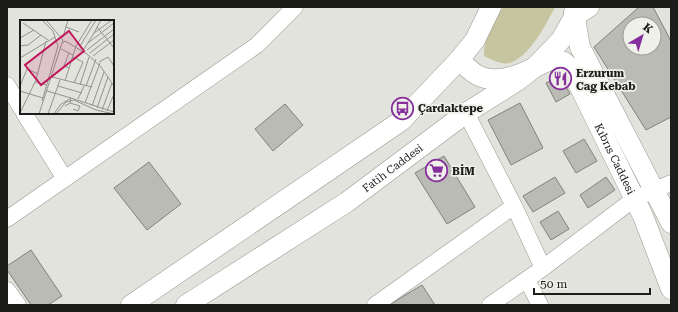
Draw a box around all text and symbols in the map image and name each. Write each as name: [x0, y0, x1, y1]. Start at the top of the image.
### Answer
north arrow: [622, 16, 662, 56]
inset map: [20, 20, 114, 114]
text: K: [640, 21, 656, 37]
restaurant icon: Erzurum Cag Kebab: [547, 66, 573, 92]
place label: Erzurum Cag Kebab: [576, 67, 636, 93]
bus stop icon: Çardaktepe: [390, 95, 416, 121]
place label: Çardaktepe: [418, 102, 484, 115]
street label: Kıbrıs Caddesi: [592, 121, 638, 197]
street label: Fatih Caddesi: [360, 141, 426, 195]
supermarket icon: BİM: [424, 158, 450, 184]
place label: BİM: [452, 164, 475, 178]
scale bar: [534, 270, 650, 296]
text: 50 m: [540, 277, 567, 291]

